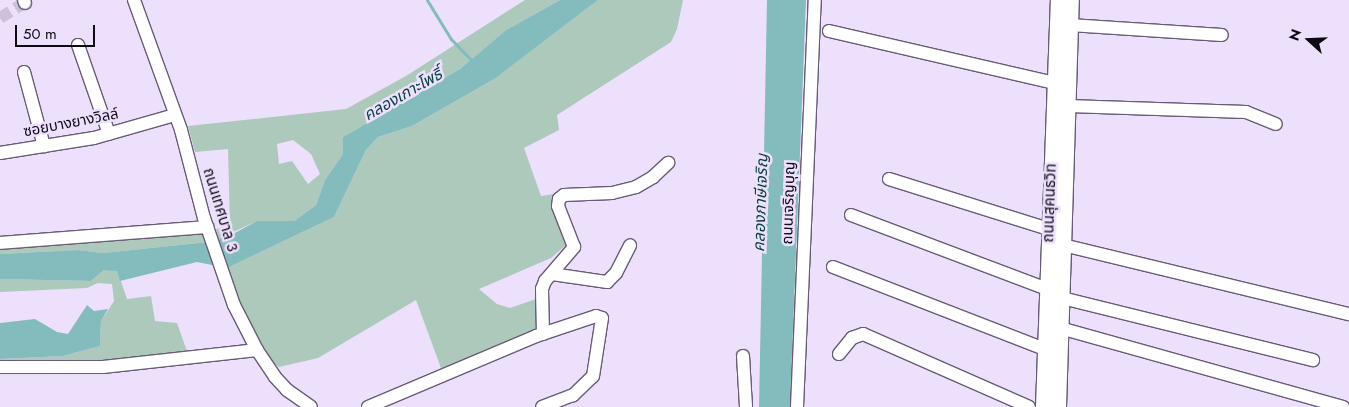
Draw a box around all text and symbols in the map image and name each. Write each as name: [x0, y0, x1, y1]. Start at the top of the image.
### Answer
scale bar: [18, 15, 98, 47]
north arrow: [1284, 15, 1334, 65]
text: 50 m: [23, 23, 57, 45]
text: N: [1284, 26, 1306, 44]
water label: คลองเกาะโพธิ์: [360, 65, 446, 125]
street label: ซอยบางยางวิลล์: [22, 105, 120, 141]
water label: คลองภาษีเจริญ: [750, 154, 772, 252]
street label: ถนนเจริญบุญ: [779, 161, 799, 245]
street label: ถนนสุคนธวิท: [1040, 163, 1060, 243]
street label: ถนนเทศบาล 3: [199, 166, 241, 254]

